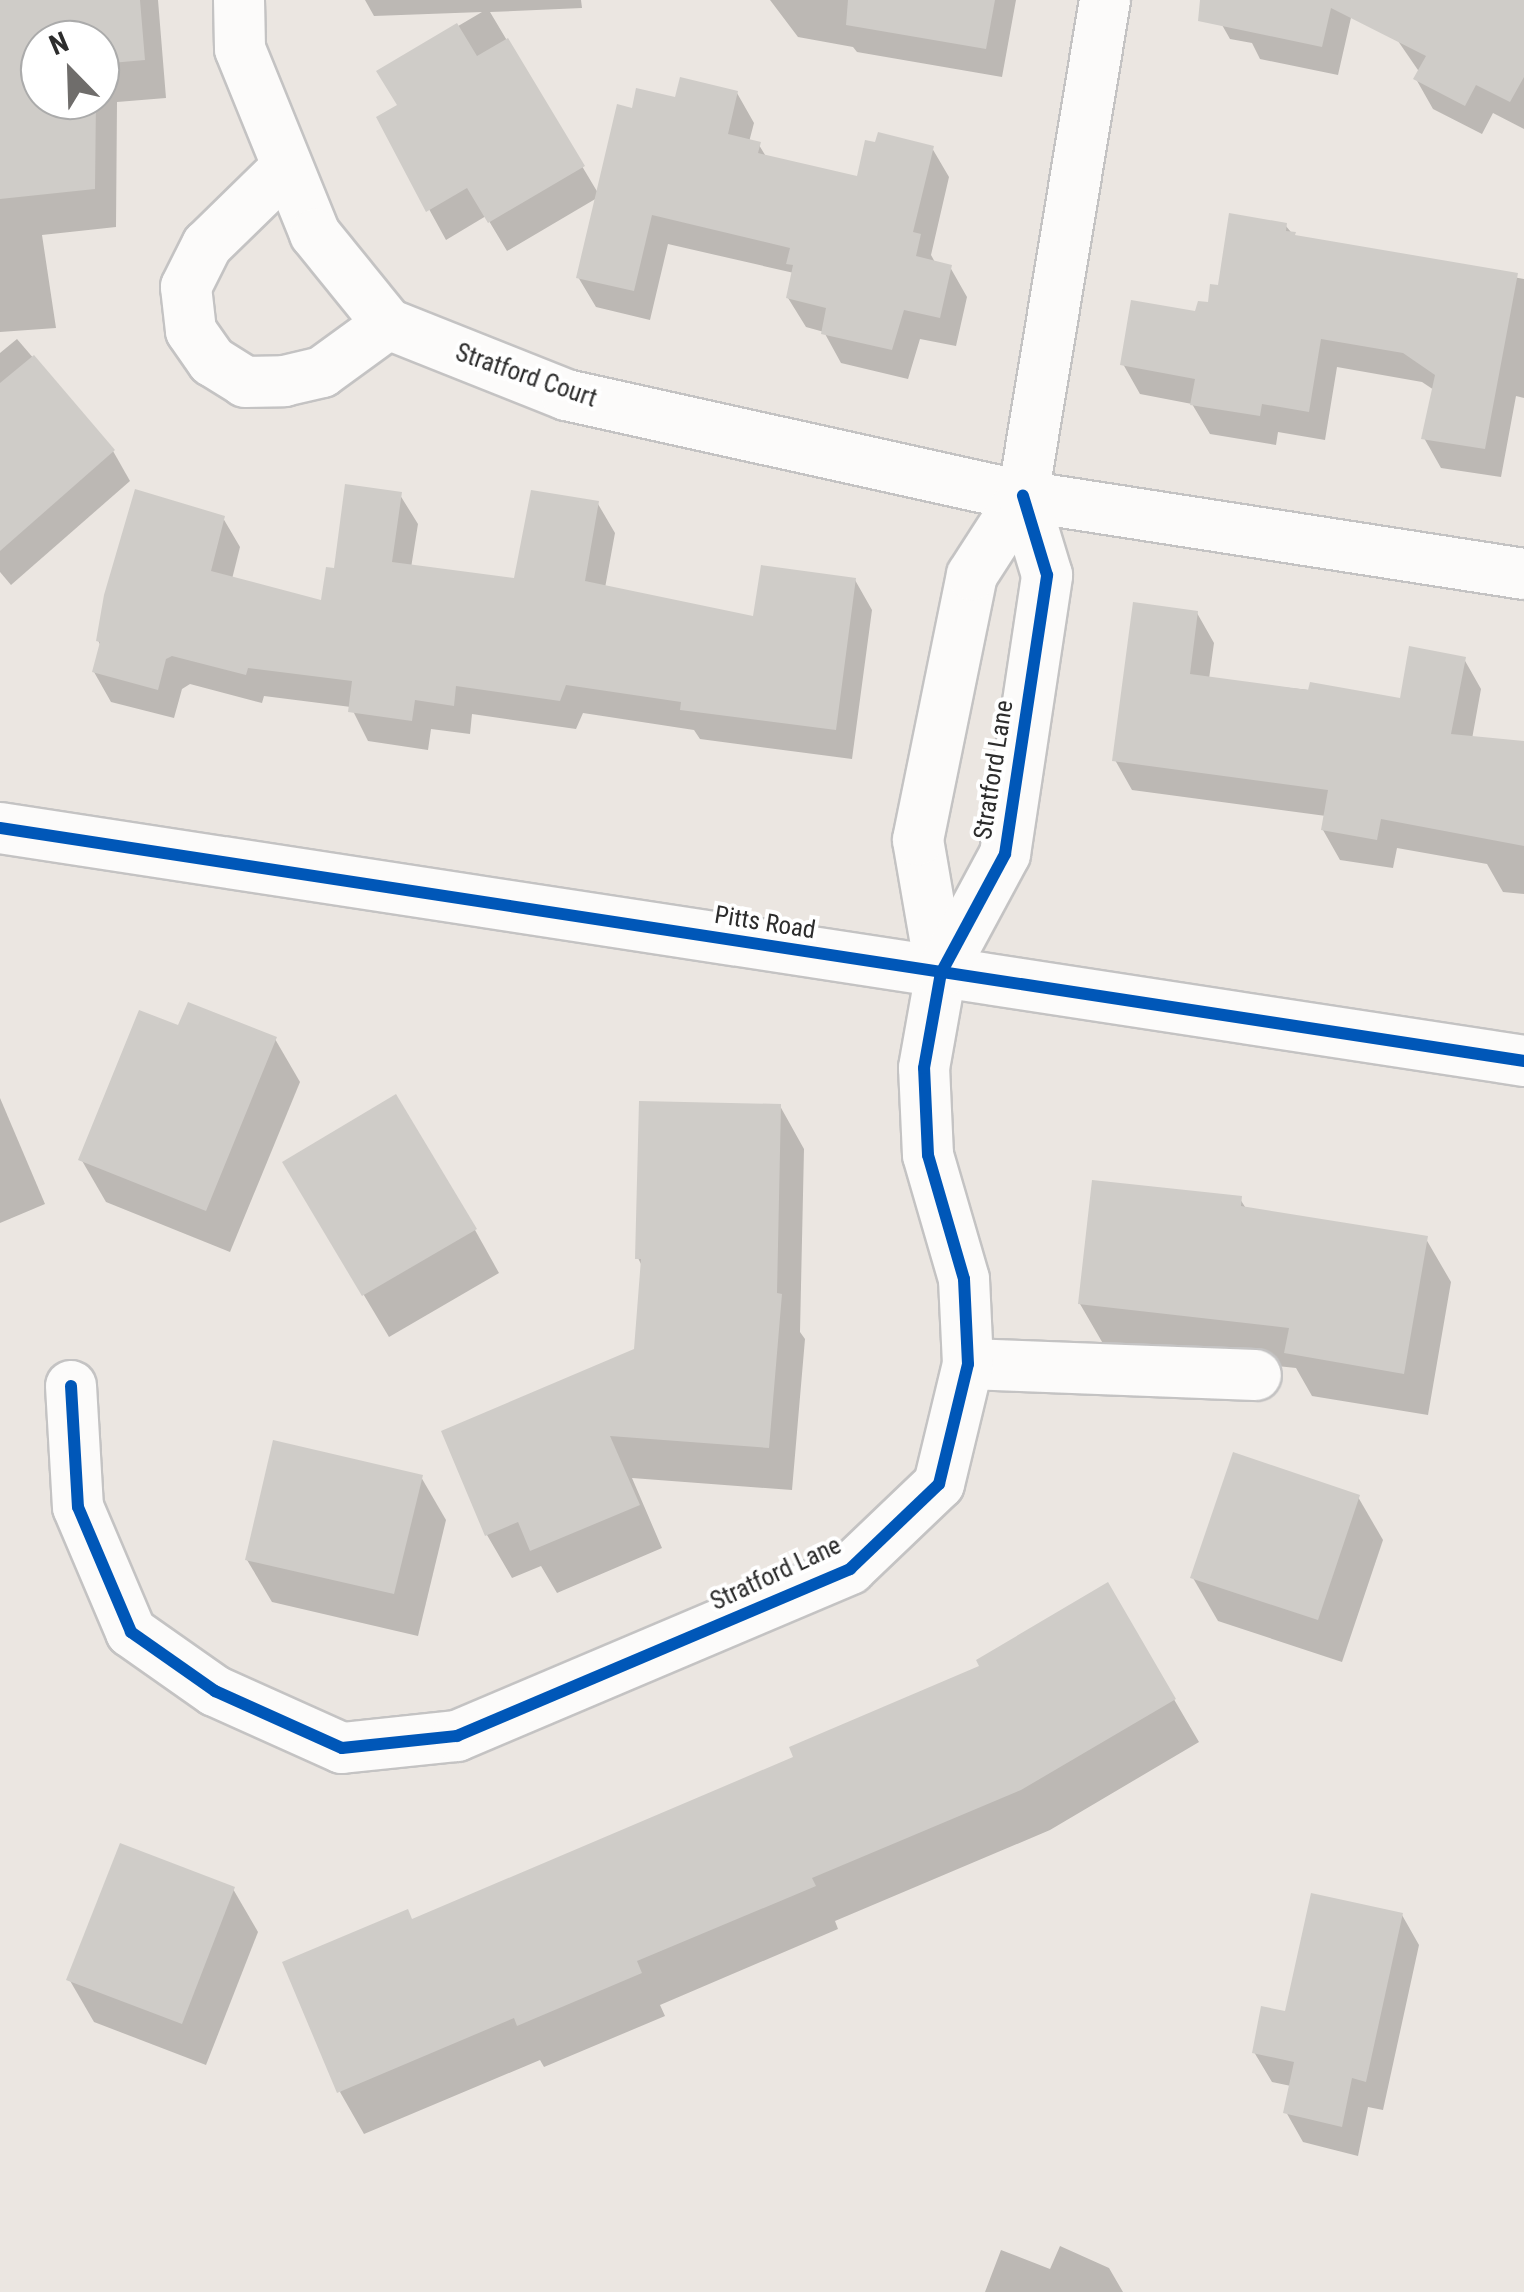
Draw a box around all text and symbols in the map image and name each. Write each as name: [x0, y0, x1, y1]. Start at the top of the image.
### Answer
north arrow: [20, 20, 120, 120]
text: N: [45, 25, 73, 62]
street label: Stratford Court: [451, 338, 601, 414]
street label: Stratford Lane: [968, 698, 1020, 842]
street label: Pitts Road: [712, 900, 818, 946]
street label: Stratford Lane: [706, 1531, 846, 1617]

